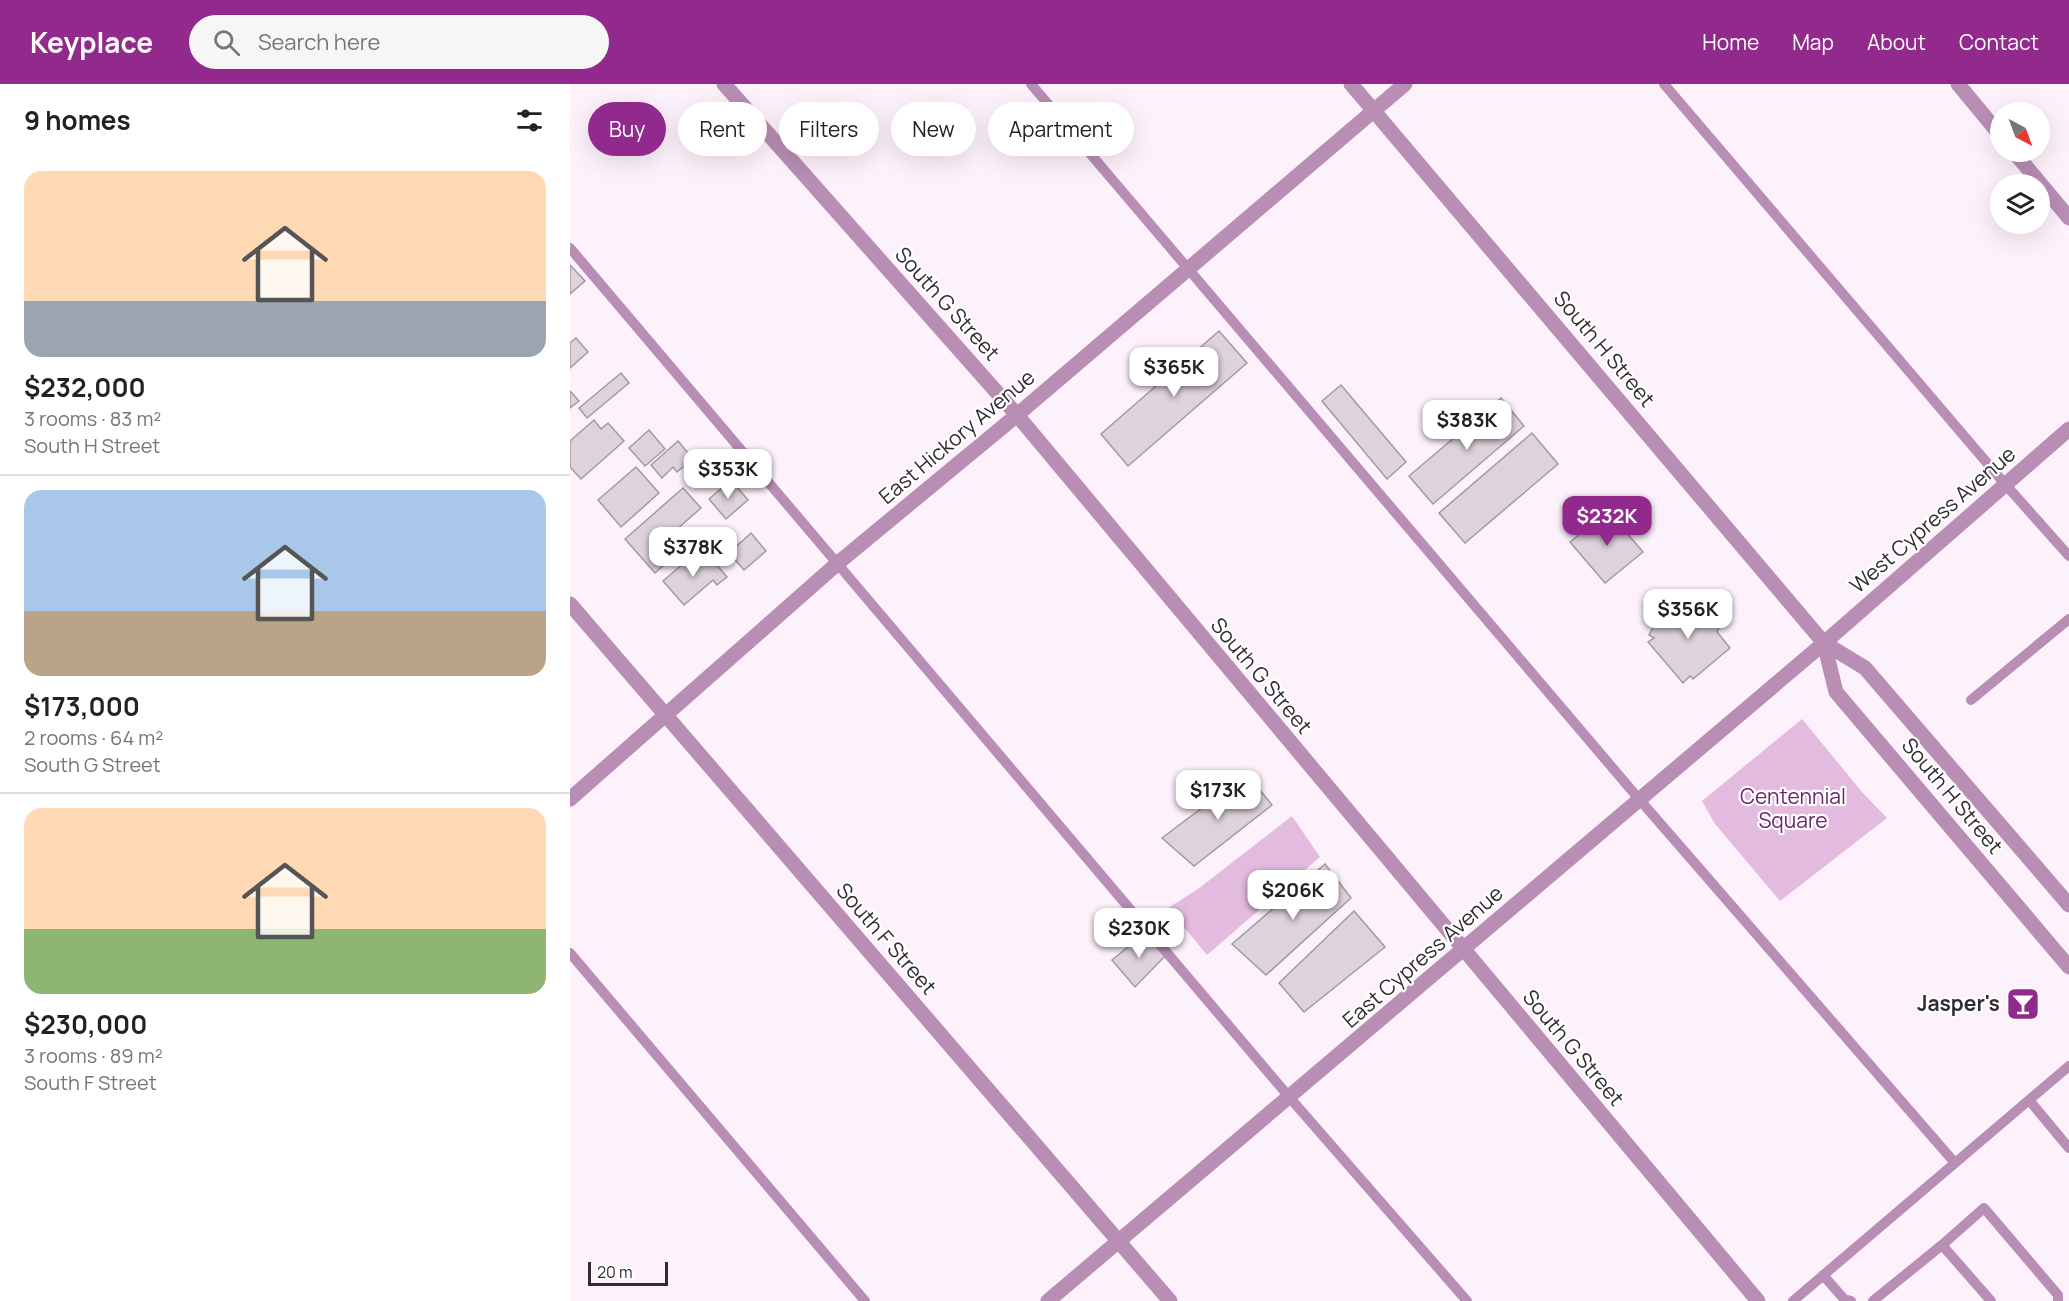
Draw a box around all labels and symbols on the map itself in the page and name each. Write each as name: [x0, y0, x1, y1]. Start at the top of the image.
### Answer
north arrow: [1990, 102, 2050, 162]
street label: South G Street: [889, 241, 1006, 366]
street label: South H Street: [1548, 285, 1662, 412]
pin: $365K: [1132, 347, 1216, 398]
street label: East Hickory Avenue: [873, 363, 1040, 510]
pin: $383K: [1425, 400, 1509, 451]
street label: West Cypress Avenue: [1844, 440, 2021, 599]
pin: $353K: [686, 449, 770, 500]
pin: $232K: [1565, 496, 1649, 547]
pin: $378K: [651, 527, 735, 578]
pin: $356K: [1646, 589, 1730, 640]
street label: South G Street: [1205, 611, 1319, 739]
street label: South H Street: [1896, 732, 2010, 859]
pin: $173K: [1176, 770, 1260, 821]
park label: Centennial Square: [1740, 782, 1846, 834]
pin: $206K: [1251, 870, 1335, 921]
street label: South F Street: [830, 877, 943, 1000]
street label: East Cypress Avenue: [1336, 879, 1508, 1034]
pin: $230K: [1097, 908, 1181, 959]
street label: South G Street: [1517, 983, 1631, 1111]
bar icon: Jasper's: [2005, 986, 2041, 1022]
place label: Jasper's: [1917, 989, 2000, 1017]
scale bar: [588, 1259, 668, 1286]

